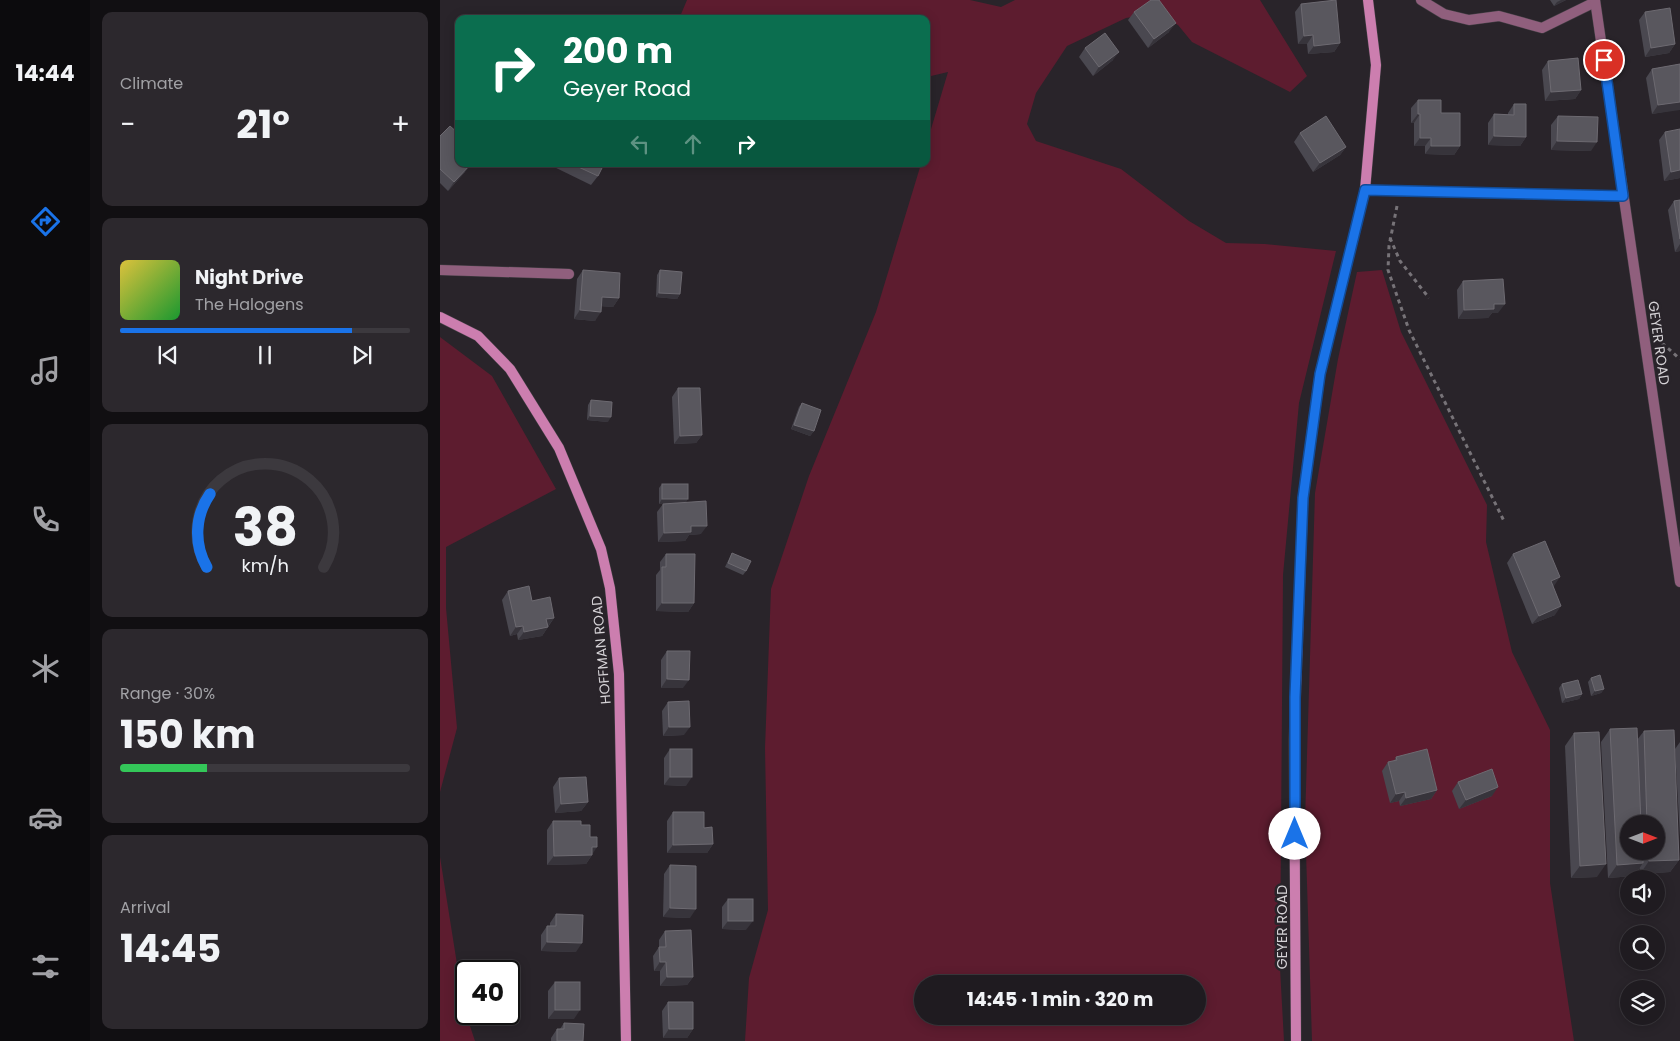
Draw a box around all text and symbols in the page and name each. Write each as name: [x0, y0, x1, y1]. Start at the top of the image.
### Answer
text: 200 m: [563, 26, 673, 75]
icon: right: [480, 35, 545, 100]
pin: [1583, 39, 1625, 81]
icon: arrive: [1590, 46, 1618, 74]
text: 14:44: [15, 58, 75, 89]
text: Climate: [120, 72, 183, 95]
text: Geyer Road: [563, 73, 691, 104]
text: 21°: [236, 98, 290, 151]
text: −: [120, 105, 135, 144]
text: +: [391, 105, 410, 144]
icon: left: [626, 130, 654, 158]
icon: ahead: [679, 130, 707, 158]
icon: right: [732, 130, 760, 158]
icon: directions: [28, 204, 63, 239]
text: Night Drive: [195, 264, 304, 291]
text: The Halogens: [195, 293, 303, 316]
street label: GEYER ROAD: [1643, 300, 1675, 386]
icon: previous: [154, 341, 182, 369]
icon: pause: [251, 341, 279, 369]
icon: next: [348, 341, 376, 369]
icon: music: [28, 353, 63, 388]
text: 38: [232, 491, 298, 564]
icon: phone: [28, 502, 63, 537]
text: km/h: [241, 553, 289, 578]
street label: HOFFMAN ROAD: [586, 595, 616, 705]
icon: climate: [28, 651, 63, 686]
text: Range · 30%: [120, 682, 215, 705]
text: 150 km: [120, 708, 256, 761]
icon: car: [28, 800, 63, 835]
position arrow: [1268, 807, 1320, 859]
north arrow: [1620, 815, 1665, 860]
map controls: [1620, 815, 1665, 1025]
button: sound: [1620, 870, 1665, 915]
street label: GEYER ROAD: [1272, 885, 1292, 969]
text: Arrival: [120, 896, 170, 919]
text: 14:45: [120, 922, 221, 975]
button: search: [1620, 925, 1665, 970]
icon: filters: [28, 949, 63, 984]
speed limit sign: 40: [455, 960, 520, 1025]
button: layers: [1620, 980, 1665, 1025]
text: 14:45 · 1 min · 320 m: [967, 986, 1153, 1013]

